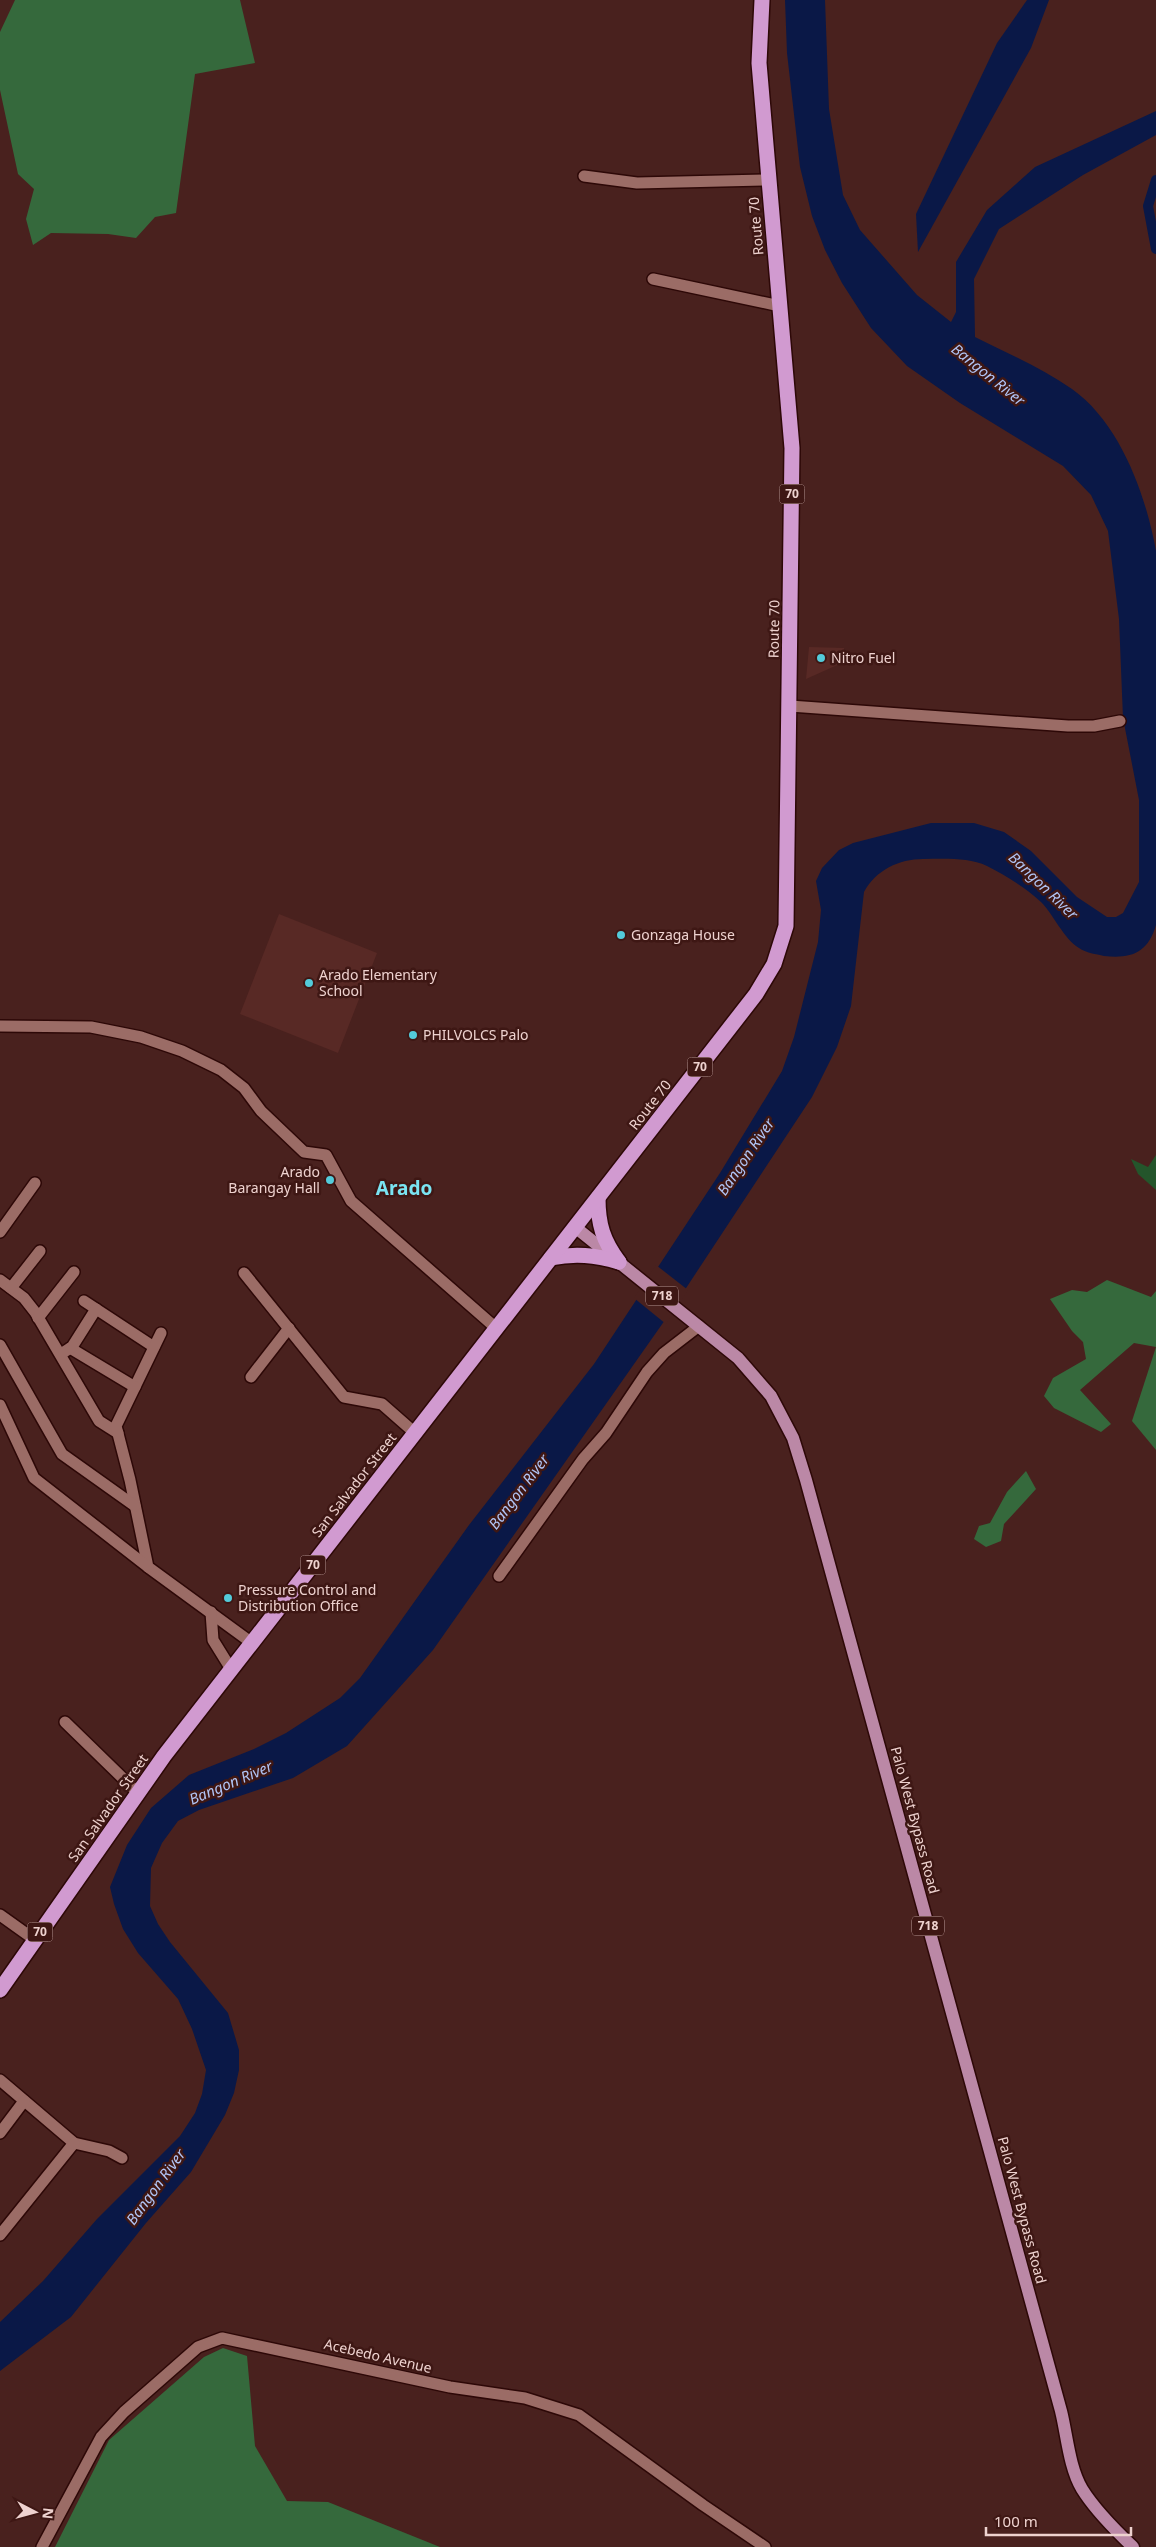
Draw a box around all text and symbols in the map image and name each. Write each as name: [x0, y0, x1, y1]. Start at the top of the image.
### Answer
street label: Route 70: [743, 196, 768, 256]
water label: Bangon River: [948, 338, 1030, 411]
road number: 70: [780, 484, 804, 504]
street label: Route 70: [763, 600, 784, 658]
place label: Nitro Fuel: [831, 648, 895, 667]
marker: Nitro Fuel: [815, 652, 827, 664]
water label: Bangon River: [1005, 847, 1083, 924]
place label: Gonzaga House: [631, 925, 735, 944]
marker: Gonzaga House: [615, 929, 627, 941]
place label: Arado Elementary School: [319, 965, 438, 1000]
marker: Arado Elementary School: [303, 977, 315, 989]
place label: PHILVOLCS Palo: [423, 1025, 528, 1044]
marker: PHILVOLCS Palo: [407, 1029, 419, 1041]
road number: 70: [688, 1058, 712, 1076]
street label: Route 70: [624, 1076, 675, 1134]
water label: Bangon River: [712, 1113, 779, 1199]
place label: Arado Barangay Hall: [228, 1162, 320, 1197]
marker: Arado Barangay Hall: [324, 1174, 336, 1186]
district label: Arado: [376, 1175, 432, 1201]
road number: 718: [646, 1286, 678, 1305]
street label: San Salvador Street: [307, 1429, 400, 1541]
water label: Bangon River: [483, 1449, 554, 1533]
road number: 70: [300, 1556, 326, 1574]
place label: Pressure Control and Distribution Office: [238, 1580, 376, 1615]
marker: Pressure Control and Distribution Office: [222, 1592, 234, 1604]
street label: Palo West Bypass Road: [887, 1744, 944, 1895]
street label: San Salvador Street: [63, 1750, 152, 1865]
water label: Bangon River: [186, 1755, 276, 1809]
road number: 718: [912, 1916, 944, 1935]
road number: 70: [28, 1922, 52, 1941]
street label: Palo West Bypass Road: [994, 2134, 1051, 2285]
water label: Bangon River: [121, 2144, 190, 2228]
street label: Acebedo Avenue: [322, 2334, 434, 2377]
north arrow: [10, 2487, 60, 2537]
scale bar: [986, 2504, 1131, 2536]
text: N: [38, 2507, 58, 2520]
text: 100 m: [994, 2511, 1038, 2531]

